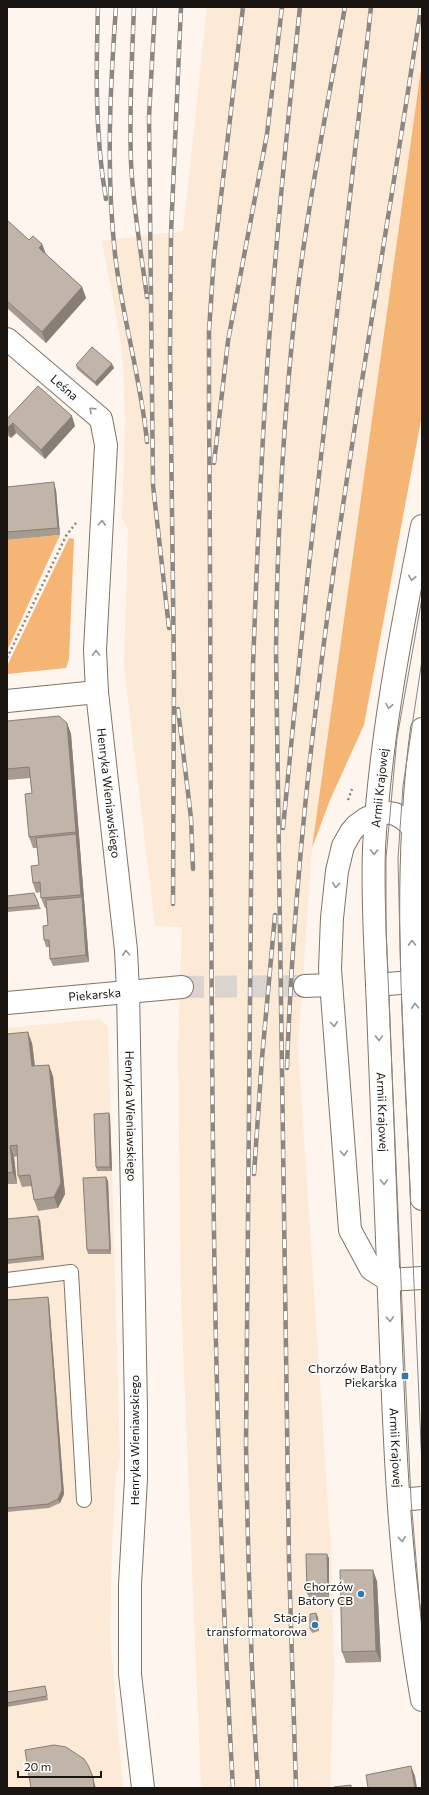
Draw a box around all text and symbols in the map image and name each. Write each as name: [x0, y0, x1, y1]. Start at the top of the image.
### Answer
street label: Leśna: [48, 371, 81, 403]
one-way arrow: [89, 407, 97, 415]
one-way arrow: [97, 520, 106, 526]
one-way arrow: [408, 575, 417, 581]
one-way arrow: [91, 650, 100, 656]
one-way arrow: [385, 703, 393, 709]
street label: Henryka Wieniawskiego: [95, 727, 124, 859]
street label: Armii Krajowej: [368, 747, 390, 828]
one-way arrow: [370, 849, 378, 855]
one-way arrow: [332, 881, 341, 888]
one-way arrow: [407, 940, 416, 946]
one-way arrow: [121, 950, 130, 956]
street label: Piekarska: [68, 985, 121, 1003]
one-way arrow: [410, 1003, 419, 1009]
one-way arrow: [329, 1021, 338, 1027]
one-way arrow: [375, 1035, 383, 1041]
street label: Henryka Wieniawskiego: [123, 1051, 140, 1182]
street label: Armii Krajowej: [375, 1072, 392, 1152]
one-way arrow: [339, 1150, 348, 1157]
one-way arrow: [380, 1179, 388, 1185]
one-way arrow: [385, 1316, 394, 1322]
place label: Chorzów Batory Piekarska: [308, 1361, 397, 1389]
marker: Chorzów Batory Piekarska: [400, 1371, 410, 1381]
street label: Henryka Wieniawskiego: [127, 1375, 141, 1505]
street label: Armii Krajowej: [387, 1407, 406, 1488]
one-way arrow: [397, 1536, 406, 1542]
place label: Chorzów Batory CB: [298, 1579, 353, 1607]
marker: Chorzów Batory CB: [356, 1589, 366, 1599]
place label: Stacja transformatorowa: [206, 1610, 307, 1638]
marker: Stacja transformatorowa: [310, 1620, 320, 1630]
scale bar: [18, 1753, 101, 1779]
text: 20 m: [24, 1759, 51, 1773]

